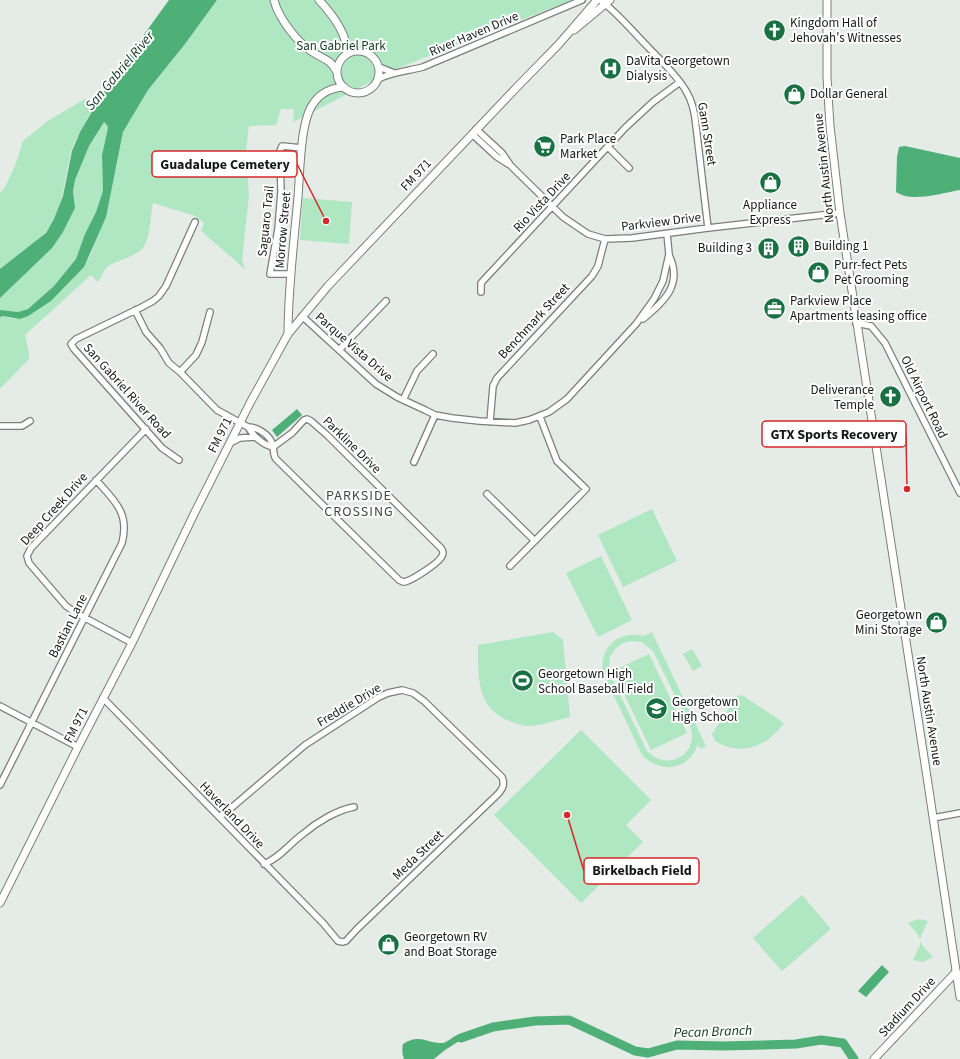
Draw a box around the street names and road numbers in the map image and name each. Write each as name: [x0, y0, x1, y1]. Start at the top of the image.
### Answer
street label: River Haven Drive: [426, 7, 522, 61]
street label: Gann Street: [693, 101, 721, 168]
street label: North Austin Avenue: [809, 112, 839, 224]
street label: FM 971: [397, 155, 435, 195]
street label: Rio Vista Drive: [509, 168, 575, 236]
street label: Saguaro Trail: [253, 185, 279, 257]
street label: Morrow Street: [271, 190, 295, 269]
street label: Parkview Drive: [620, 208, 702, 236]
street label: Benchmark Street: [494, 279, 574, 363]
street label: Parque Vista Drive: [311, 308, 397, 386]
street label: San Gabriel River Road: [79, 339, 175, 443]
street label: Old Airport Road: [896, 353, 952, 441]
street label: Parkline Drive: [319, 412, 385, 478]
street label: FM 971: [203, 414, 237, 456]
street label: Deep Creek Drive: [16, 469, 92, 549]
street label: Bastian Lane: [44, 591, 92, 661]
street label: North Austin Avenue: [911, 655, 947, 767]
street label: Freddie Drive: [314, 679, 384, 731]
street label: FM 971: [59, 704, 93, 746]
street label: Haverland Drive: [195, 777, 269, 853]
street label: Meda Street: [388, 826, 448, 884]
street label: Stadium Drive: [874, 973, 940, 1041]

